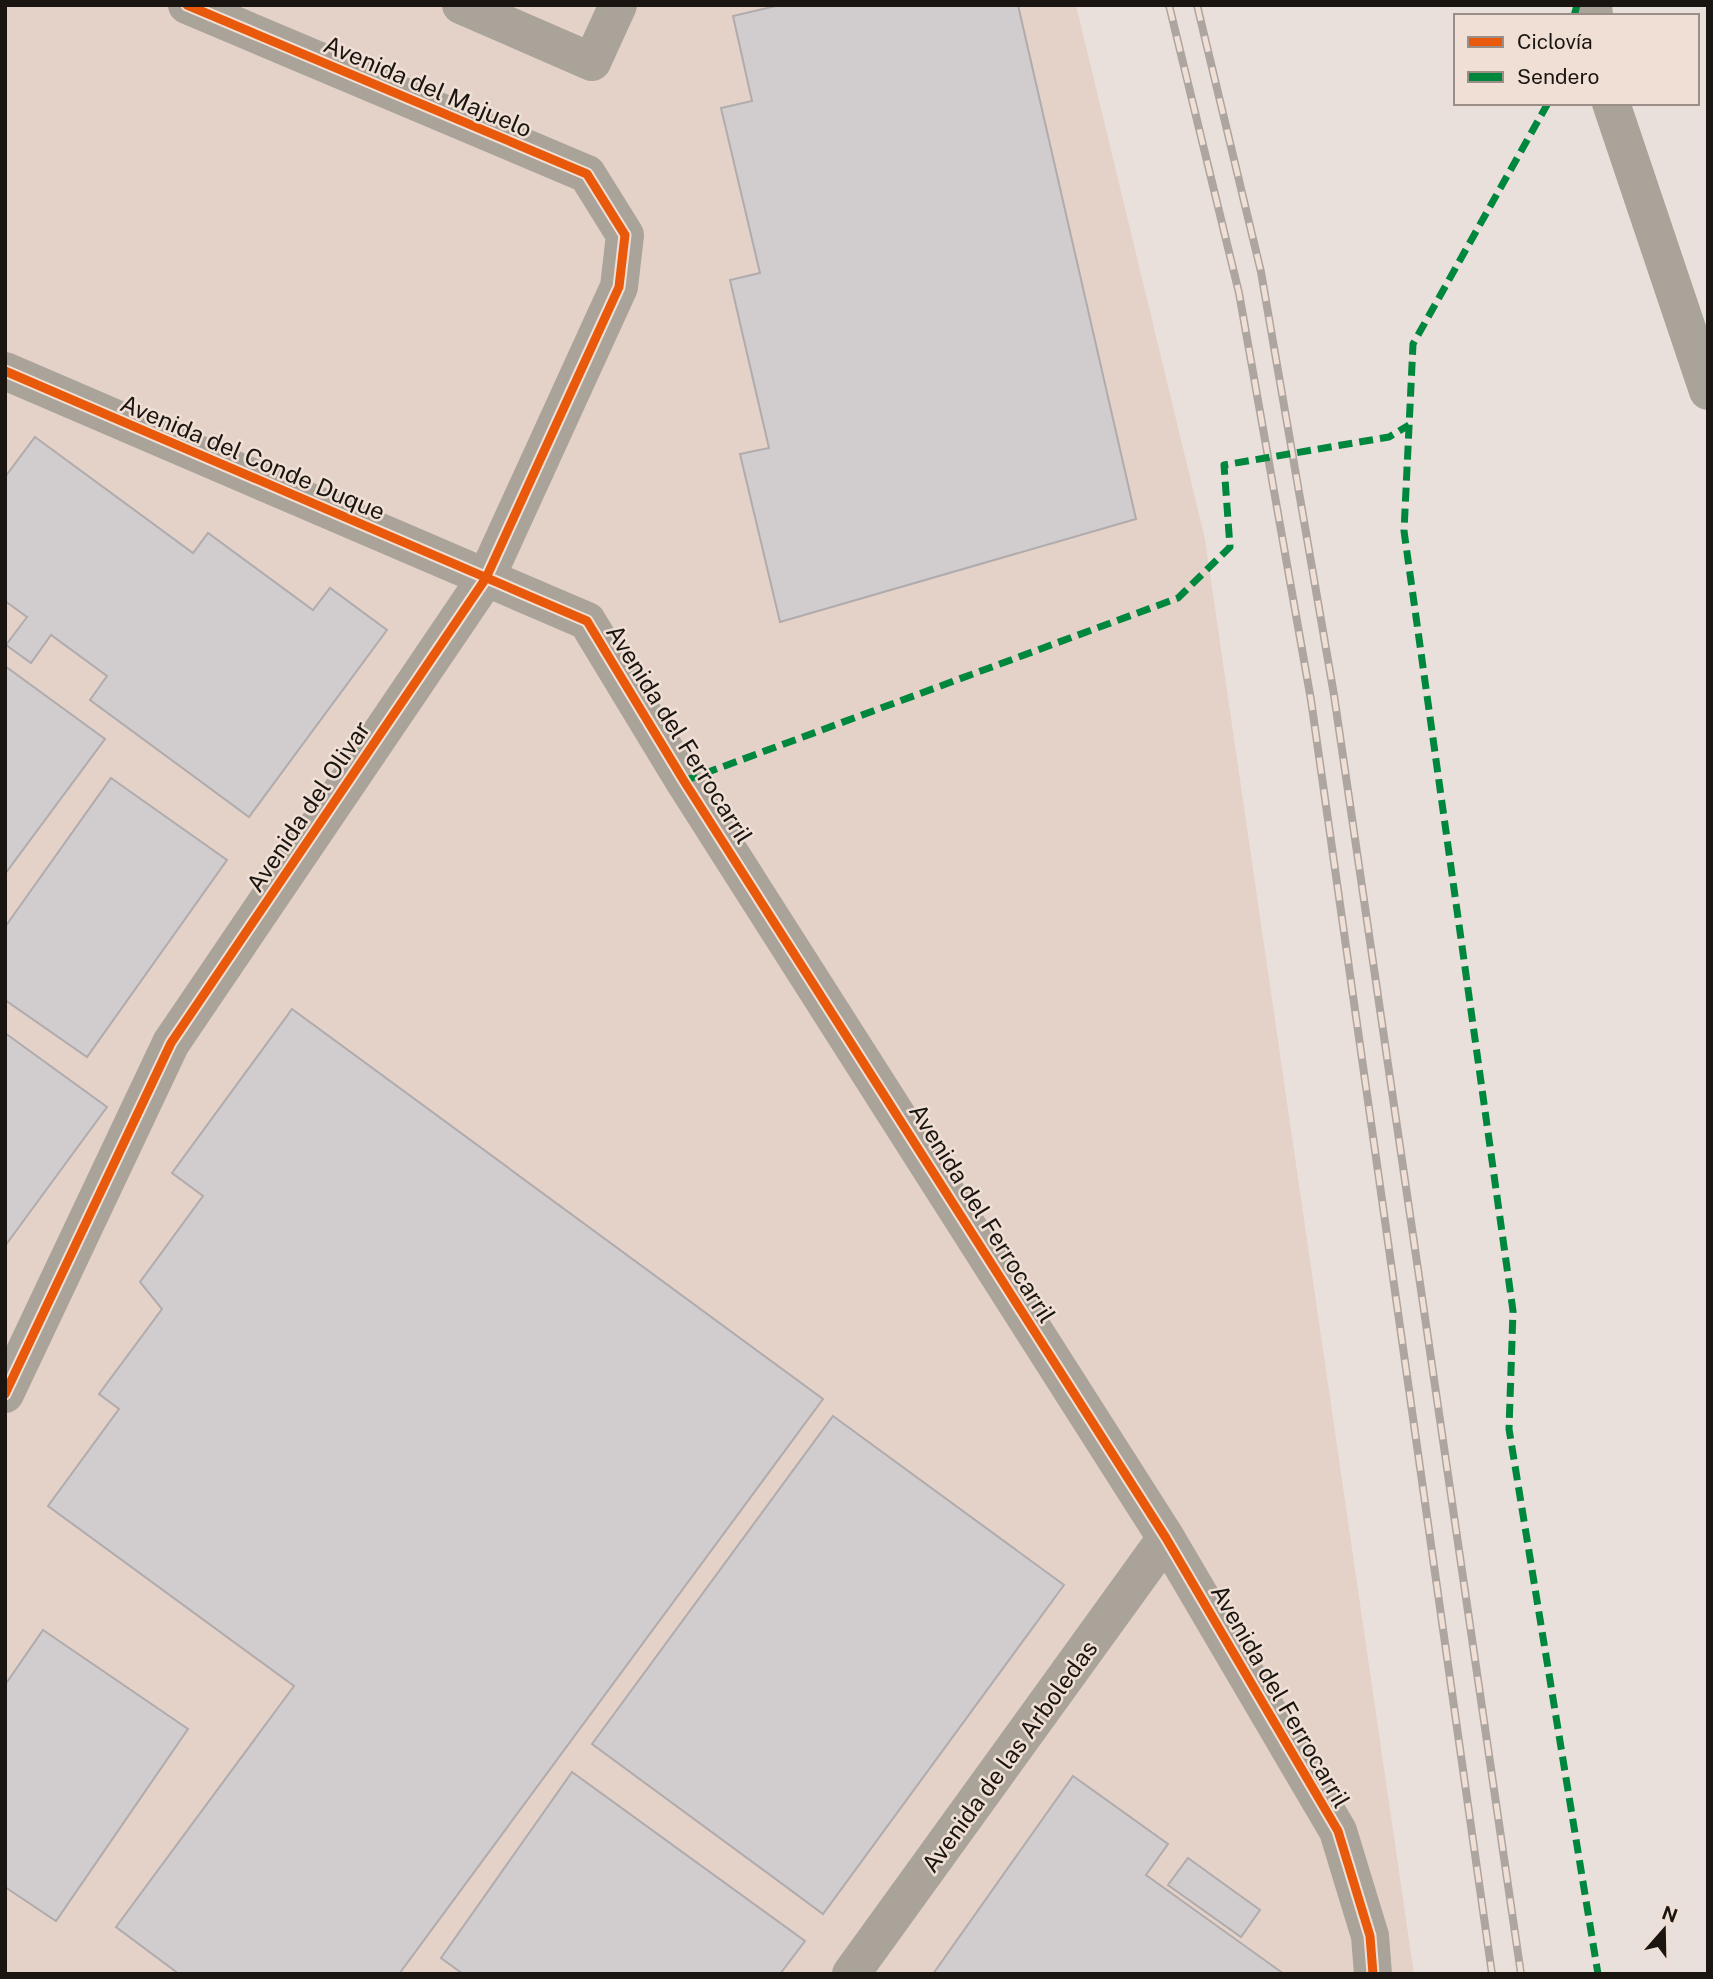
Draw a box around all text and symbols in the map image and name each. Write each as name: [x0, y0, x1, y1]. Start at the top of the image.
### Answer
legend: [1454, 14, 1699, 105]
street label: Avenida del Majuelo: [320, 29, 536, 143]
text: Ciclovía: [1517, 29, 1593, 54]
text: Sendero: [1517, 64, 1599, 89]
street label: Avenida del Conde Duque: [116, 388, 390, 526]
street label: Avenida del Ferrocarril: [601, 619, 759, 849]
street label: Avenida del Olivar: [240, 715, 376, 897]
street label: Avenida del Ferrocarril: [904, 1098, 1062, 1328]
street label: Avenida del Ferrocarril: [1206, 1579, 1356, 1813]
street label: Avenida de las Arboledas: [915, 1635, 1103, 1877]
north arrow: [1629, 1895, 1699, 1965]
text: N: [1659, 1901, 1681, 1927]

